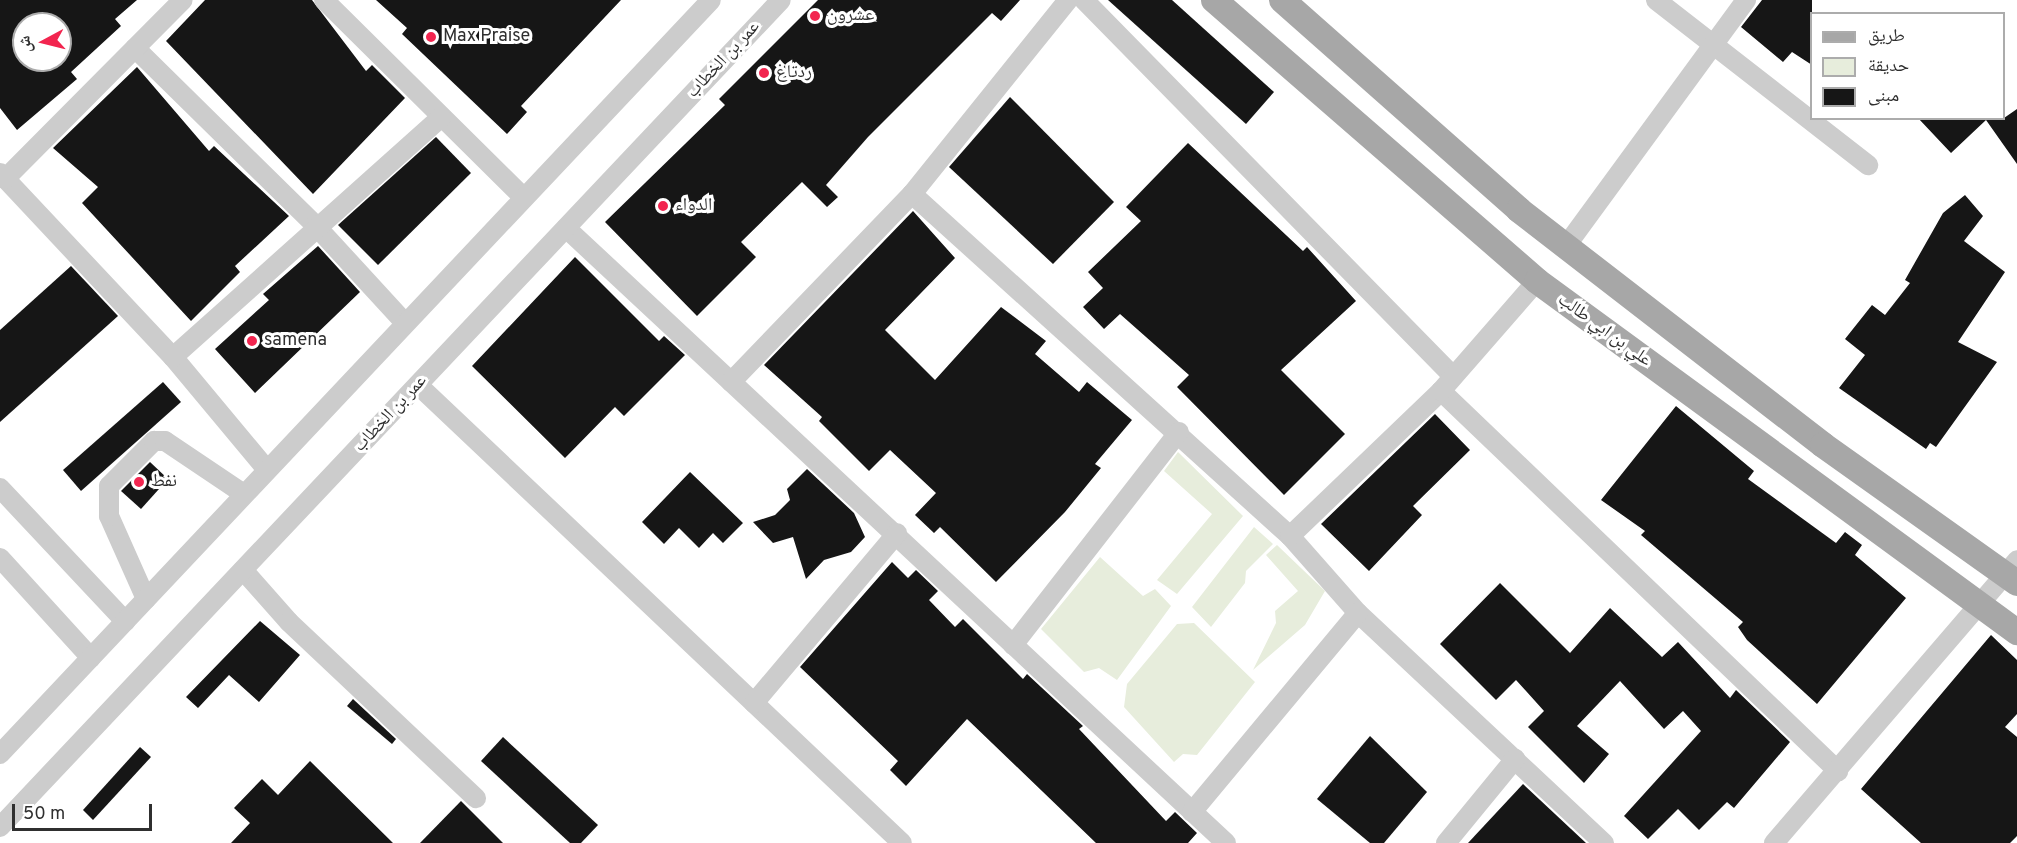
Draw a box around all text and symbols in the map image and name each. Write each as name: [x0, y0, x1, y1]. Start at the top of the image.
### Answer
place label: عشرون: [827, 5, 874, 27]
marker: عشرون: [808, 9, 822, 23]
north arrow: [12, 12, 72, 72]
legend: [1810, 12, 2005, 120]
street label: عمر بن الخطاب: [683, 17, 765, 103]
text: طريق: [1868, 25, 1905, 48]
place label: Max Praise: [443, 26, 530, 48]
marker: Max Praise: [424, 30, 438, 44]
text: ش: [15, 34, 37, 54]
text: حديقة: [1868, 55, 1909, 78]
place label: ردتاغ: [776, 62, 812, 84]
marker: ردتاغ: [757, 66, 771, 80]
text: مبنى: [1868, 85, 1899, 108]
place label: الدواء: [675, 195, 712, 217]
marker: الدواء: [656, 199, 670, 213]
street label: علي بن ابي طالب: [1553, 290, 1655, 372]
place label: samena: [264, 330, 327, 352]
marker: samena: [245, 334, 259, 348]
street label: عمر بن الخطاب: [350, 371, 432, 457]
place label: نفط: [151, 471, 177, 493]
marker: نفط: [132, 475, 146, 489]
scale bar: [15, 792, 154, 830]
text: 50 m: [23, 803, 65, 826]

